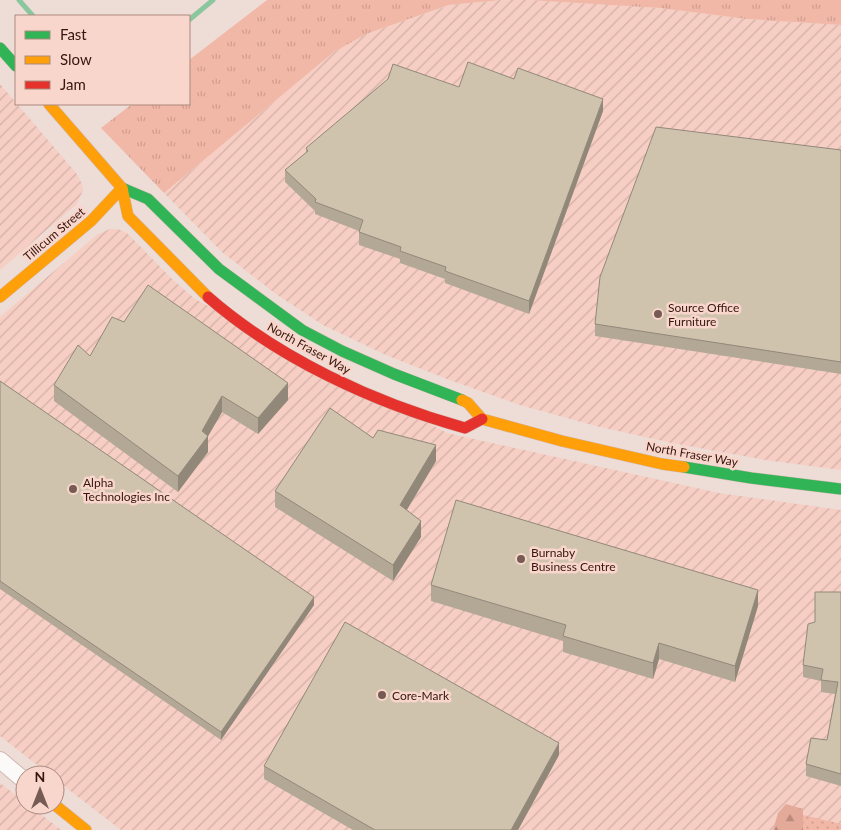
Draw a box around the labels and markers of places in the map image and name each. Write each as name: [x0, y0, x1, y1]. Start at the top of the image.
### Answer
place label: Source Office Furniture: [668, 300, 739, 329]
marker: Source Office Furniture: [652, 308, 664, 320]
place label: Alpha Technologies Inc: [83, 475, 170, 504]
marker: Alpha Technologies Inc: [67, 483, 79, 495]
place label: Burnaby Business Centre: [531, 545, 616, 574]
marker: Burnaby Business Centre: [515, 553, 527, 565]
place label: Core-Mark: [392, 688, 450, 703]
marker: Core-Mark: [376, 689, 388, 701]

